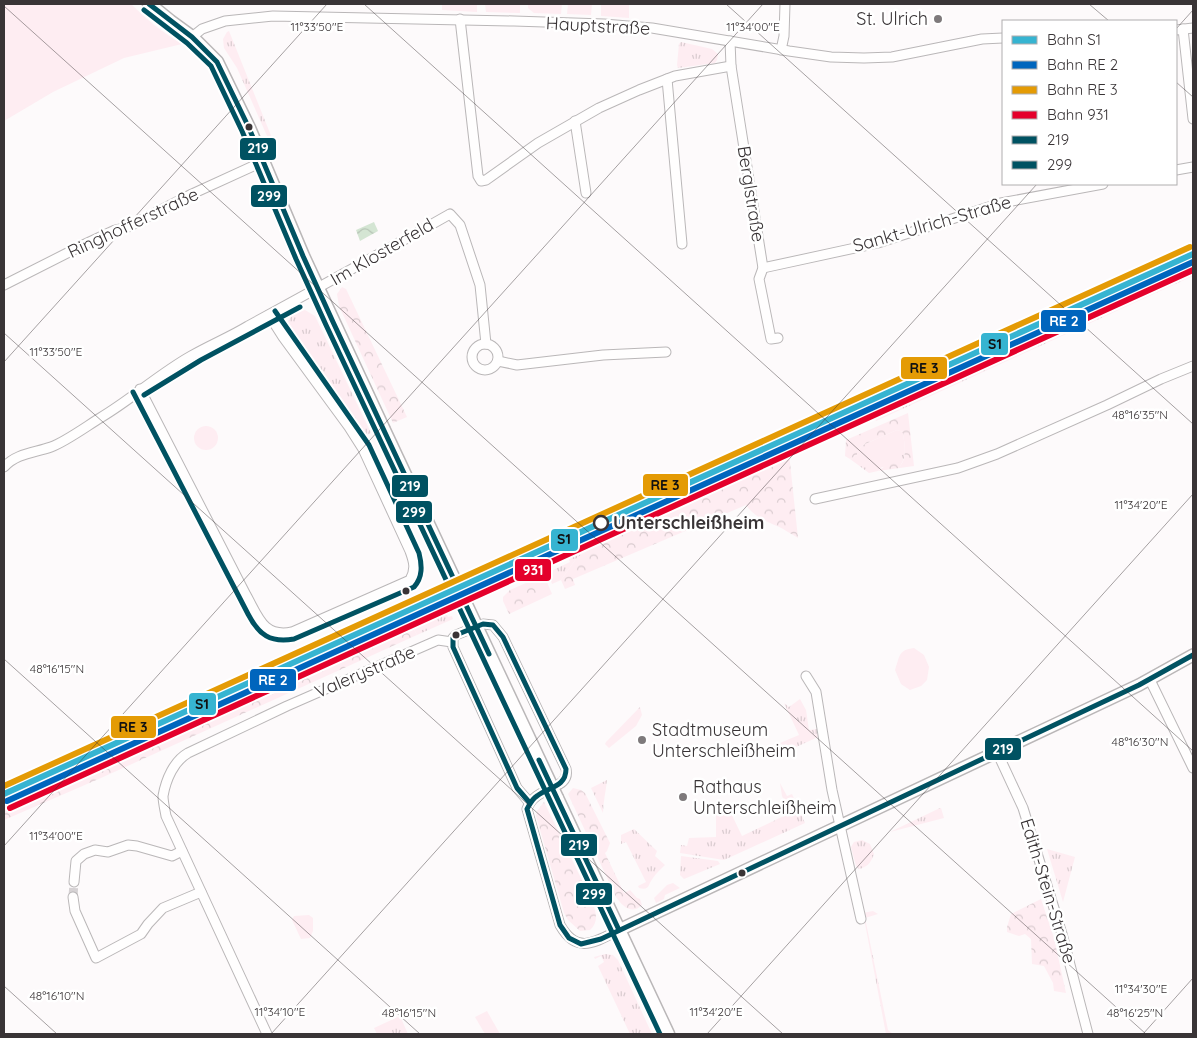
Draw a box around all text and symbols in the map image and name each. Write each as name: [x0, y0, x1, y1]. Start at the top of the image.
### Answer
place label: St. Ulrich: [856, 7, 928, 30]
street label: Hauptstraße: [545, 11, 651, 40]
marker: St. Ulrich: [932, 13, 944, 25]
text: 11°33'50"E: [291, 19, 344, 34]
text: 11°34'00"E: [726, 19, 780, 34]
legend: [1002, 20, 1177, 185]
text: Bahn S1: [1047, 30, 1101, 49]
text: Bahn RE 2: [1047, 55, 1118, 74]
text: Bahn RE 3: [1047, 80, 1118, 99]
text: Bahn 931: [1047, 105, 1109, 124]
unlabelled marker: [244, 122, 254, 132]
text: 219: [1047, 130, 1069, 149]
line badge: 219: [239, 137, 277, 161]
text: 219: [247, 139, 269, 157]
street label: Berglstraße: [733, 144, 770, 244]
text: 299: [1047, 155, 1072, 174]
street label: Ringhofferstraße: [64, 182, 202, 263]
line badge: 299: [250, 184, 288, 208]
text: 299: [257, 187, 281, 205]
street label: Sankt-Ulrich-Straße: [850, 190, 1014, 257]
street label: Im Klosterfeld: [326, 213, 437, 290]
line badge: RE 2: [1040, 309, 1087, 333]
text: RE 2: [1049, 312, 1079, 330]
line badge: S1: [980, 332, 1009, 356]
text: S1: [988, 335, 1002, 353]
text: 11°33'50"E: [30, 344, 83, 359]
line badge: RE 3: [900, 356, 948, 380]
text: RE 3: [909, 359, 939, 377]
text: 48°16'35"N: [1112, 407, 1168, 422]
line badge: RE 3: [642, 473, 689, 497]
line badge: 219: [391, 474, 429, 498]
text: RE 3: [650, 476, 680, 494]
text: 219: [399, 477, 421, 495]
text: 11°34'20"E: [1115, 497, 1168, 512]
line badge: 299: [395, 500, 433, 524]
text: 299: [402, 503, 426, 521]
place label: Unterschleißheim: [613, 511, 764, 534]
marker: Unterschleißheim: [593, 515, 609, 531]
line badge: S1: [550, 528, 579, 552]
text: S1: [557, 530, 571, 548]
line badge: 931: [514, 558, 552, 582]
text: 931: [523, 561, 543, 579]
unlabelled marker: [401, 586, 411, 596]
unlabelled marker: [451, 630, 461, 640]
street label: Valerystraße: [311, 640, 419, 703]
text: 48°16'15"N: [30, 661, 84, 676]
line badge: RE 2: [249, 668, 297, 692]
text: RE 2: [258, 671, 288, 689]
line badge: S1: [188, 692, 217, 716]
text: S1: [195, 695, 209, 713]
line badge: RE 3: [110, 715, 157, 739]
text: RE 3: [118, 718, 148, 736]
place label: Stadtmuseum Unterschleißheim: [652, 718, 796, 762]
marker: Stadtmuseum Unterschleißheim: [636, 734, 648, 746]
text: 48°16'30"N: [1112, 734, 1168, 749]
line badge: 219: [984, 737, 1022, 761]
text: 219: [992, 740, 1014, 758]
place label: Rathaus Unterschleißheim: [693, 775, 837, 819]
marker: Rathaus Unterschleißheim: [677, 791, 689, 803]
street label: Edith-Stein-Straße: [1015, 815, 1082, 966]
text: 11°34'00"E: [29, 828, 83, 843]
line badge: 219: [560, 833, 598, 857]
text: 219: [568, 836, 590, 854]
unlabelled marker: [737, 868, 747, 878]
line badge: 299: [575, 882, 613, 906]
text: 299: [582, 885, 606, 903]
text: 11°34'30"E: [1115, 981, 1167, 996]
text: 48°16'10"N: [30, 988, 84, 1003]
text: 11°34'10"E: [255, 1004, 306, 1019]
text: 11°34'20"E: [690, 1004, 743, 1019]
text: 48°16'15"N: [382, 1005, 436, 1020]
text: 48°16'25"N: [1107, 1005, 1163, 1020]

